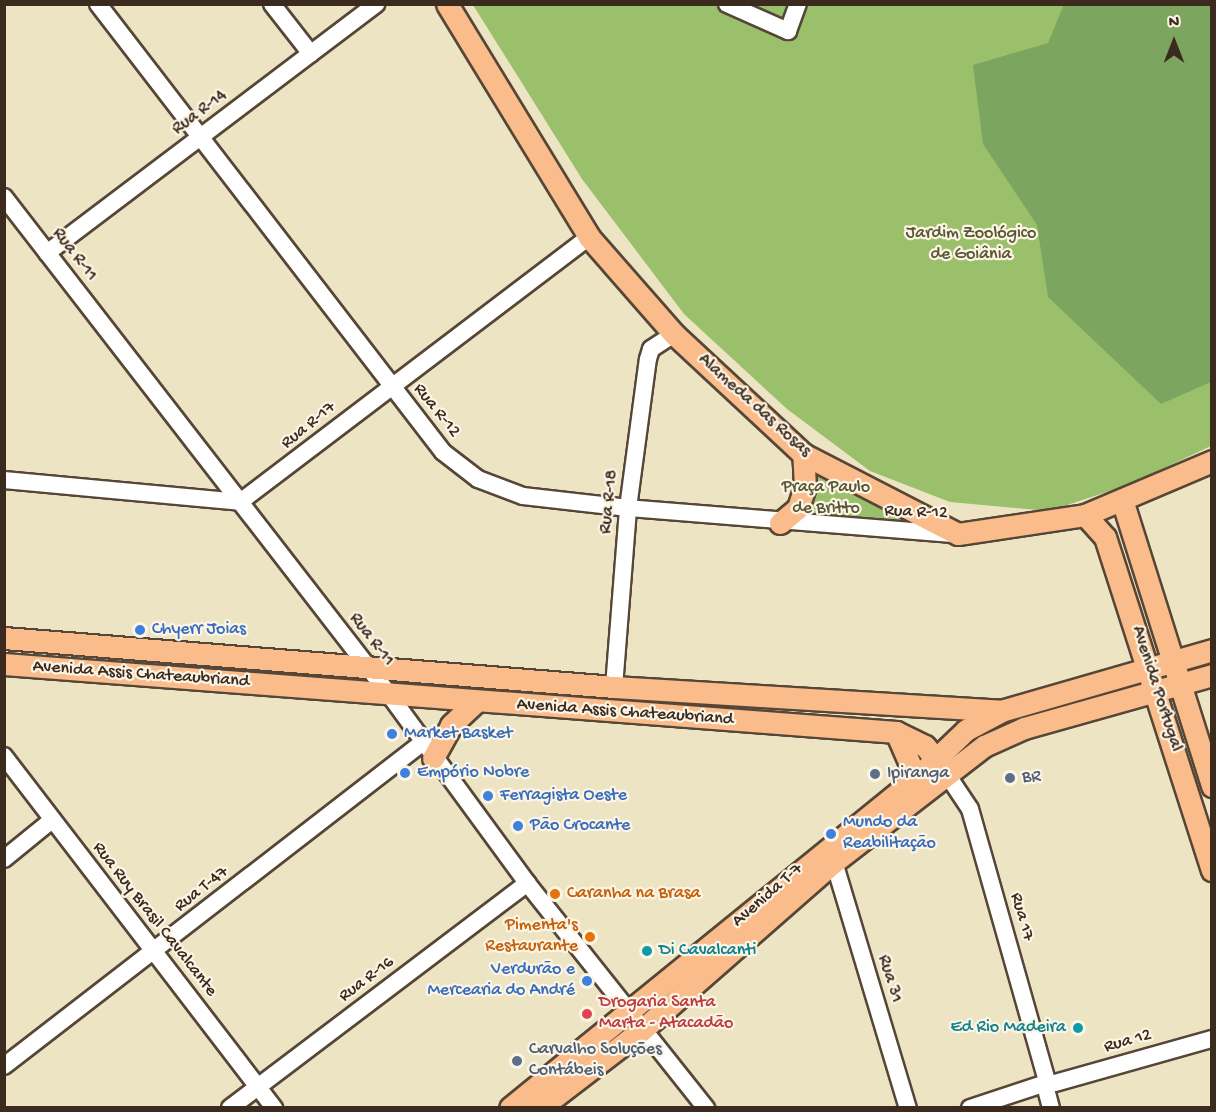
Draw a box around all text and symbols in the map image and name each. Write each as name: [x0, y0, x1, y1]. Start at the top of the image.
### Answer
north arrow: [1144, 12, 1204, 72]
text: N: [1169, 14, 1179, 33]
street label: Rua R-14: [168, 85, 232, 141]
street label: Rua R-11: [46, 224, 102, 286]
park label: Jardim Zoológico de Goiânia: [906, 224, 1036, 266]
street label: Alameda das Rosas: [693, 349, 815, 463]
street label: Rua R-12: [408, 380, 464, 442]
street label: Rua R-17: [277, 398, 341, 454]
street label: Rua R-18: [596, 469, 624, 535]
park label: Praça Paulo de Britto: [782, 478, 870, 520]
street label: Rua R-12: [884, 501, 948, 525]
street label: Rua R-11: [343, 609, 399, 671]
place label: Chyerr Joias: [152, 619, 246, 641]
marker: Chyerr Joias: [133, 623, 147, 637]
street label: Avenida Portugal: [1126, 623, 1186, 755]
street label: Avenida Assis Chateaubriand: [32, 657, 250, 693]
street label: Avenida Assis Chateaubriand: [516, 695, 734, 731]
place label: Market Basket: [404, 723, 512, 745]
marker: Market Basket: [385, 727, 399, 741]
place label: Empório Nobre: [417, 762, 529, 784]
place label: Ipiranga: [887, 763, 949, 785]
marker: Empório Nobre: [398, 766, 412, 780]
marker: Ipiranga: [868, 767, 882, 781]
place label: BR: [1022, 767, 1041, 789]
marker: BR: [1003, 771, 1017, 785]
place label: Ferragista Oeste: [500, 785, 627, 807]
marker: Ferragista Oeste: [481, 789, 495, 803]
place label: Mundo da Reabilitação: [843, 813, 936, 856]
place label: Pão Crocante: [530, 815, 630, 837]
marker: Pão Crocante: [511, 819, 525, 833]
marker: Mundo da Reabilitação: [824, 827, 838, 841]
street label: Rua Ruy Brasil Cavalcante: [87, 838, 221, 1002]
street label: Avenida T-7: [728, 859, 808, 933]
street label: Rua T-47: [171, 862, 233, 918]
place label: Caranha na Brasa: [567, 883, 701, 905]
marker: Caranha na Brasa: [548, 887, 562, 901]
street label: Rua 17: [1004, 891, 1038, 943]
place label: Pimenta's Restaurante: [485, 916, 578, 958]
marker: Pimenta's Restaurante: [583, 930, 597, 944]
place label: Di Cavalcanti: [659, 940, 756, 962]
marker: Di Cavalcanti: [640, 944, 654, 958]
street label: Rua R-16: [335, 952, 399, 1008]
street label: Rua 31: [872, 953, 906, 1005]
place label: Verdurão e Mercearia do André: [427, 960, 575, 1002]
marker: Verdurão e Mercearia do André: [580, 974, 594, 988]
place label: Drogaria Santa Marta - Atacadão: [599, 993, 733, 1036]
marker: Drogaria Santa Marta - Atacadão: [580, 1007, 594, 1021]
place label: Ed Rio Madeira: [950, 1017, 1066, 1039]
marker: Ed Rio Madeira: [1071, 1021, 1085, 1035]
street label: Rua 12: [1102, 1025, 1154, 1059]
place label: Carvalho Soluções Contábeis: [529, 1040, 662, 1082]
marker: Carvalho Soluções Contábeis: [510, 1054, 524, 1068]

